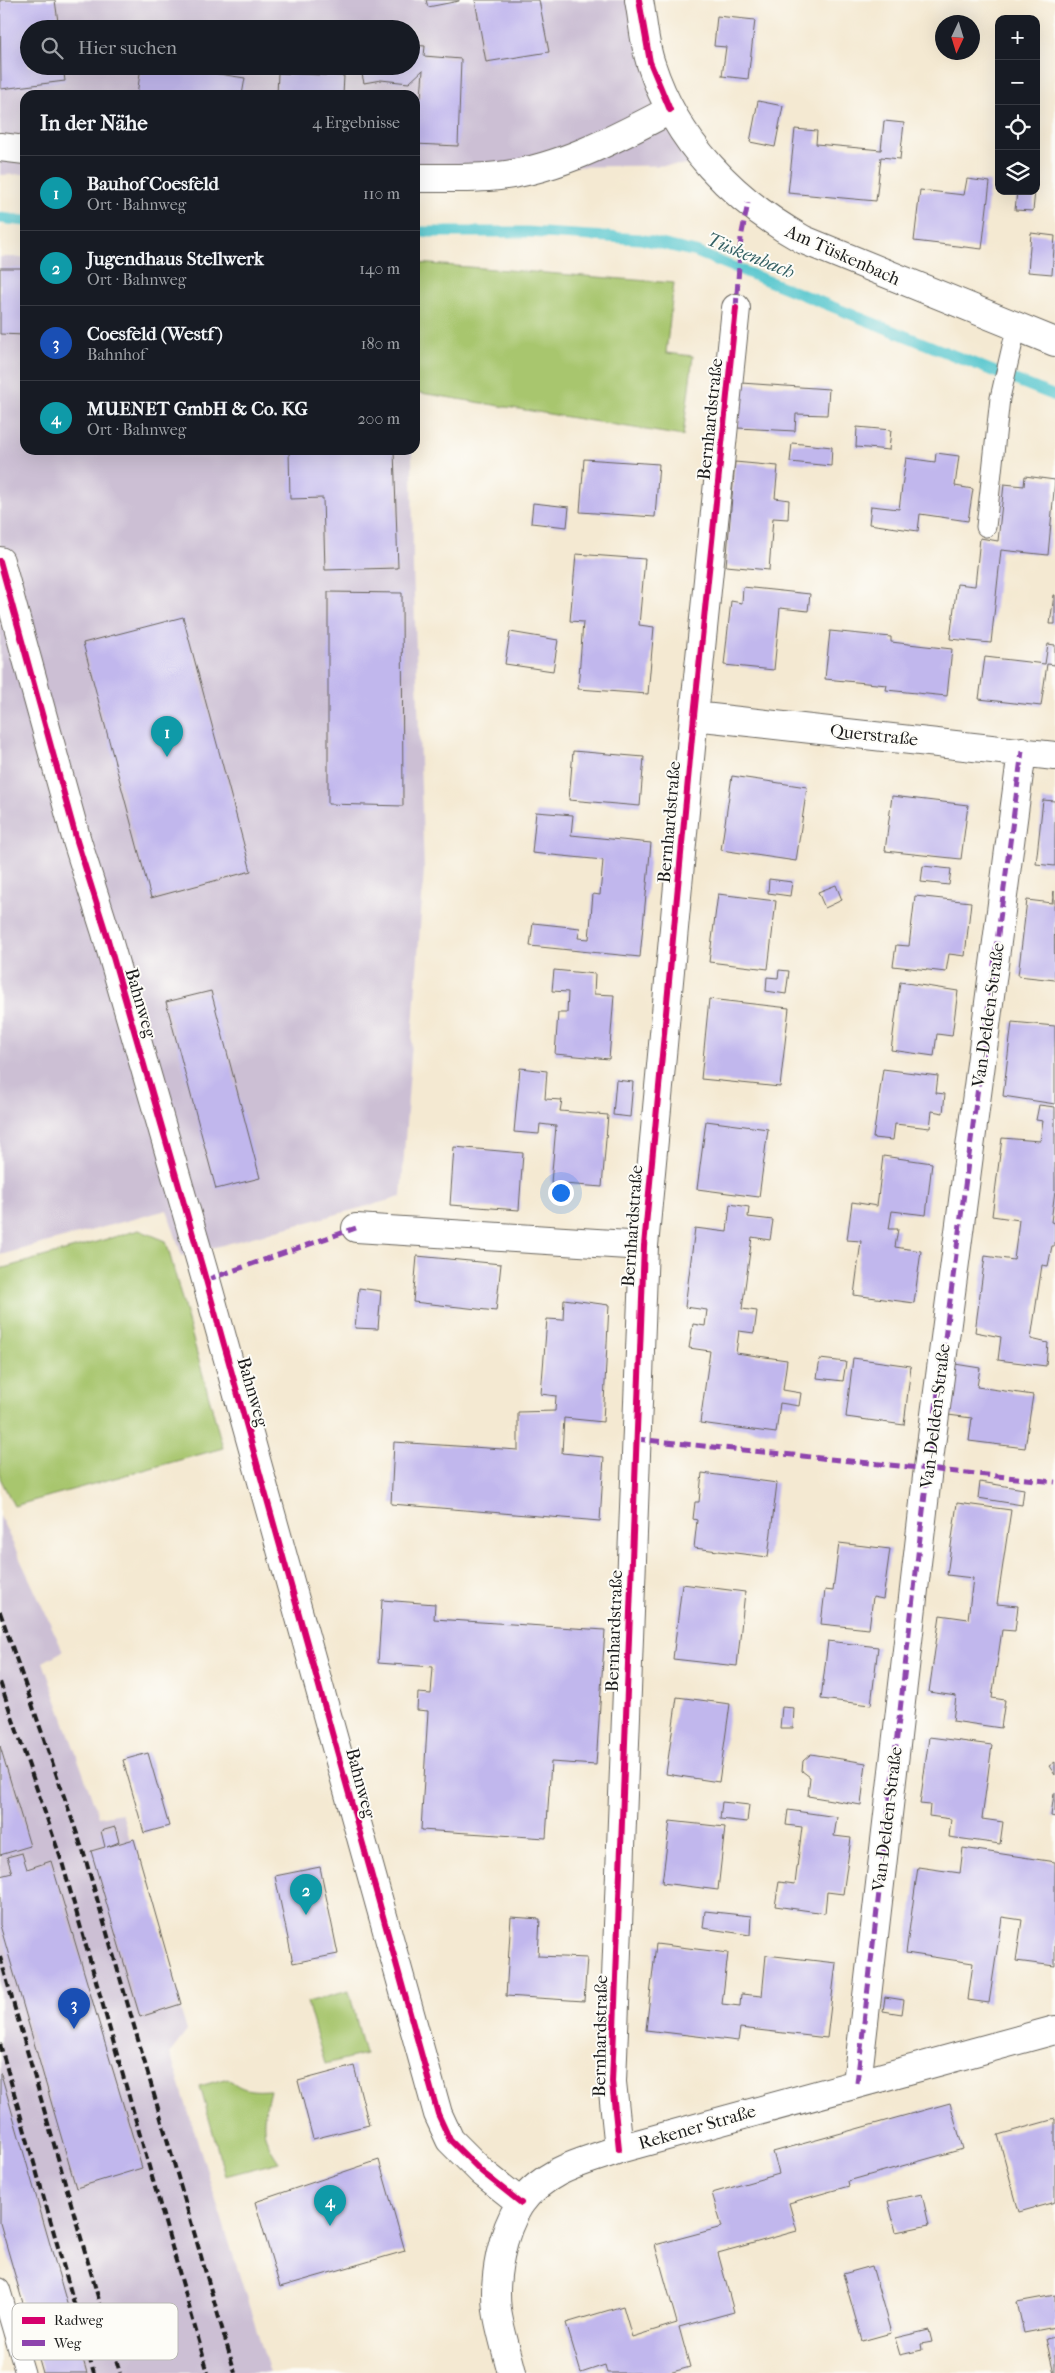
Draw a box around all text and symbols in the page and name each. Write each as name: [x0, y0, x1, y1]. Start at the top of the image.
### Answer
north arrow: [935, 15, 980, 60]
map controls: [995, 15, 1040, 195]
button: +: [995, 15, 1040, 60]
search box: [20, 20, 420, 75]
icon: search: [38, 34, 66, 62]
text: Hier suchen: [78, 37, 177, 59]
button: −: [995, 60, 1040, 105]
button: locate: [995, 105, 1040, 150]
text: In der Nähe: [40, 111, 148, 135]
text: 4 Ergebnisse: [312, 113, 400, 132]
button: layers: [995, 150, 1040, 195]
text: Bauhof Coesfeld: [87, 173, 219, 195]
text: 1: [53, 184, 59, 203]
text: 110 m: [363, 184, 400, 203]
text: Ort · Bahnweg: [87, 195, 186, 214]
street label: Am Tüskenbach: [781, 220, 903, 290]
water label: Tüskenbach: [703, 228, 798, 284]
text: Jugendhaus Stellwerk: [87, 248, 264, 270]
text: 2: [52, 259, 60, 278]
text: 140 m: [359, 259, 400, 278]
text: Ort · Bahnweg: [87, 270, 186, 289]
text: Coesfeld (Westf): [87, 323, 223, 345]
text: 3: [53, 334, 59, 353]
text: 180 m: [361, 334, 400, 353]
text: Bahnhof: [87, 345, 145, 364]
street label: Bernhardstraße: [694, 357, 727, 481]
text: MUENET GmbH & Co. KG: [87, 398, 308, 420]
text: 4: [51, 409, 61, 428]
text: 200 m: [357, 409, 400, 428]
text: Ort · Bahnweg: [87, 420, 186, 439]
pin: 1: [151, 716, 183, 757]
street label: Querstraße: [829, 720, 919, 751]
street label: Bernhardstraße: [654, 760, 685, 884]
street label: Van-Delden-Straße: [968, 941, 1009, 1090]
street label: Bahnweg: [121, 966, 161, 1041]
street label: Bernhardstraße: [618, 1164, 647, 1288]
your location: [548, 1180, 574, 1206]
street label: Van-Delden-Straße: [916, 1342, 955, 1491]
street label: Bahnweg: [233, 1355, 273, 1430]
street label: Bernhardstraße: [602, 1569, 627, 1692]
street label: Van-Delden-Straße: [868, 1745, 907, 1894]
street label: Bahnweg: [341, 1746, 380, 1821]
pin: 2: [290, 1874, 322, 1915]
street label: Bernhardstraße: [589, 1975, 612, 2097]
pin: 3: [58, 1988, 90, 2029]
street label: Rekener Straße: [636, 2101, 758, 2154]
pin: 4: [314, 2185, 346, 2226]
legend: [12, 2303, 178, 2360]
text: Radweg: [54, 2312, 103, 2329]
text: Weg: [53, 2335, 82, 2352]

